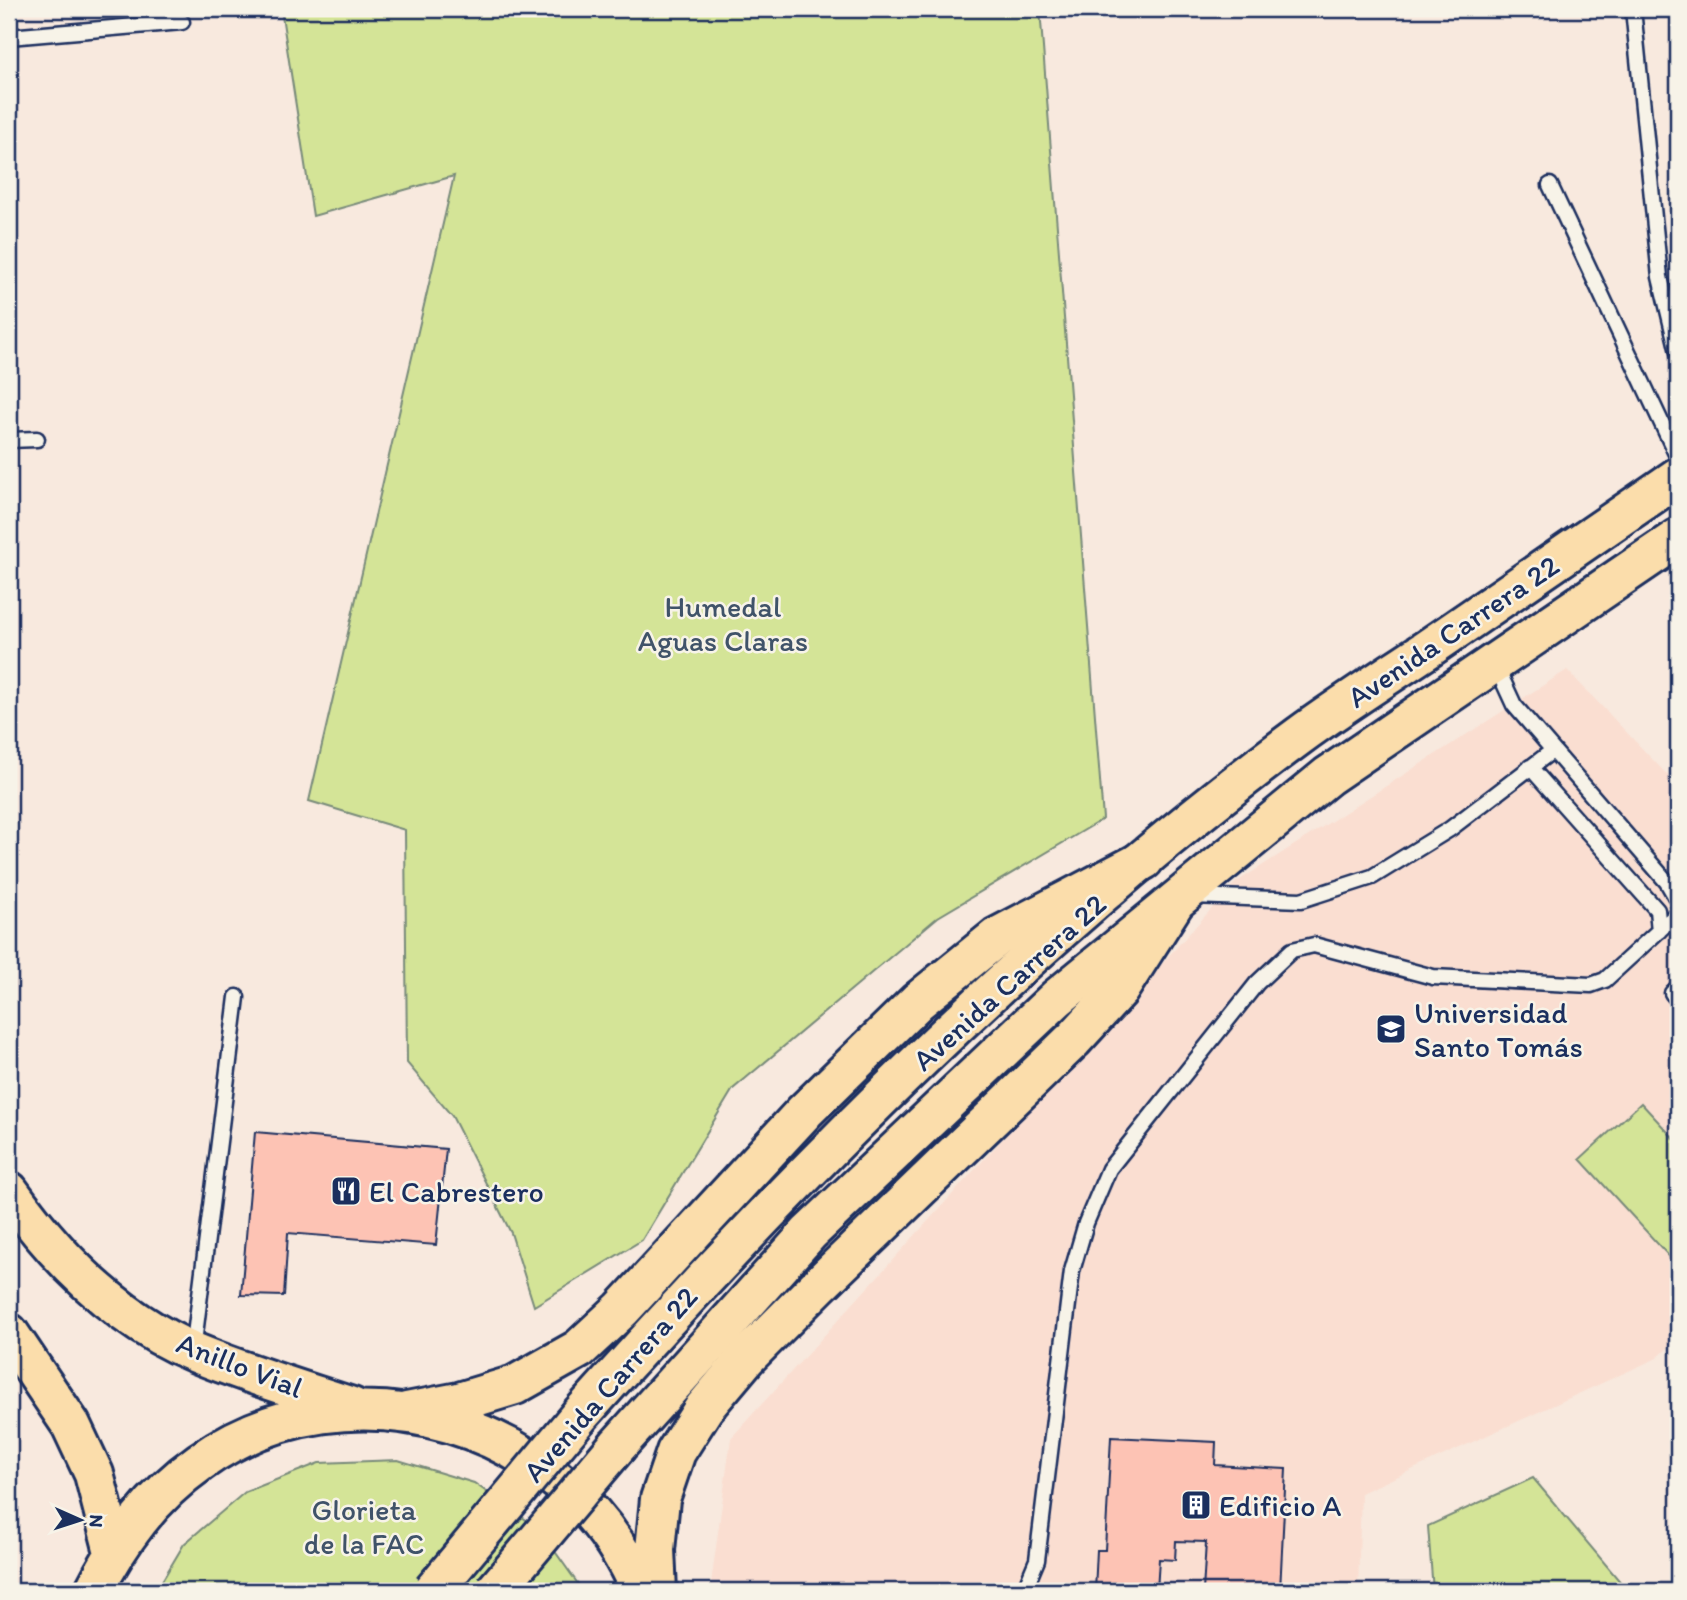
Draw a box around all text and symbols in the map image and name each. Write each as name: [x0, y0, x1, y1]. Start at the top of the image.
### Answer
street label: Avenida Carrera 22: [1340, 546, 1566, 716]
park label: Humedal Aguas Claras: [638, 588, 808, 659]
street label: Avenida Carrera 22: [905, 885, 1113, 1079]
place label: Universidad Santo Tomás: [1414, 994, 1583, 1065]
school or university icon: Universidad Santo Tomás: [1374, 1012, 1408, 1046]
place label: El Cabrestero: [369, 1173, 544, 1210]
restaurant icon: El Cabrestero: [329, 1174, 363, 1208]
street label: Avenida Carrera 22: [515, 1278, 705, 1490]
street label: Anillo Vial: [172, 1324, 309, 1406]
north arrow: [46, 1484, 116, 1554]
place label: Edificio A: [1219, 1487, 1341, 1524]
building icon: Edificio A: [1179, 1488, 1213, 1522]
park label: Glorieta de la FAC: [304, 1491, 424, 1562]
text: N: [85, 1514, 108, 1528]

